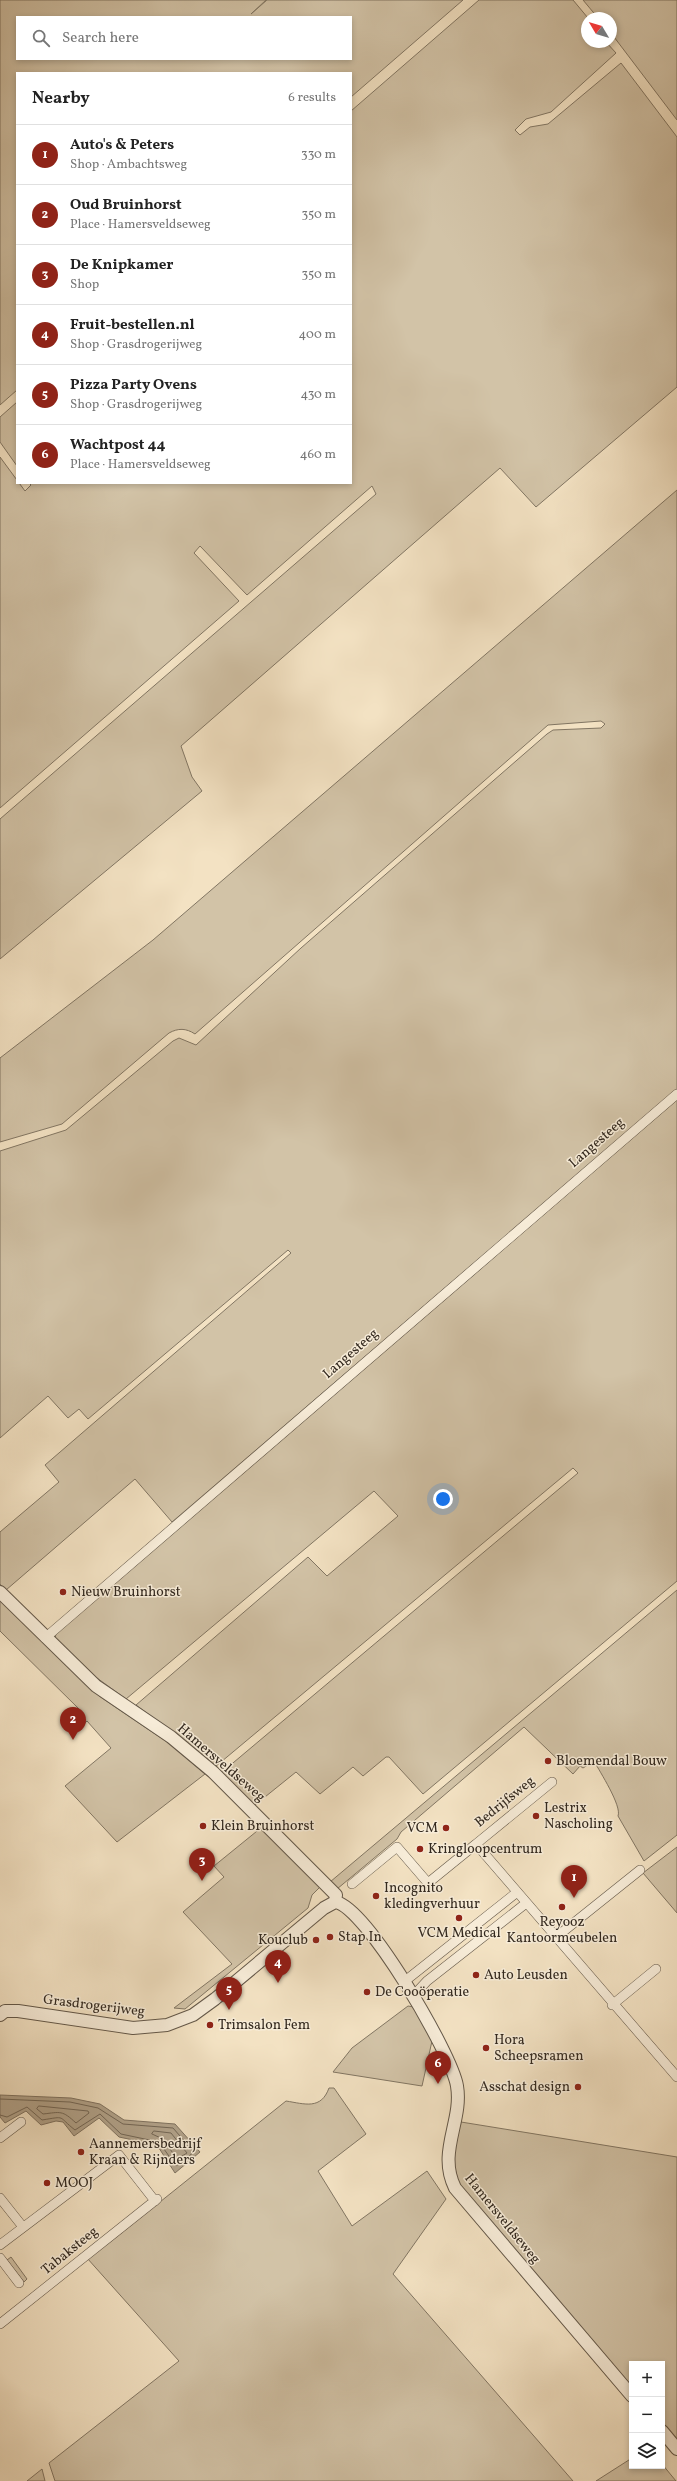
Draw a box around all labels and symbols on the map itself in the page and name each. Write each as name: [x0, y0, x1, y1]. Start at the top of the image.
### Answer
north arrow: [581, 12, 617, 48]
street label: Langesteeg: [565, 1113, 629, 1173]
street label: Langesteeg: [319, 1324, 383, 1384]
your location: [433, 1489, 453, 1509]
place label: Nieuw Bruinhorst: [71, 1583, 181, 1602]
marker: Nieuw Bruinhorst: [58, 1587, 68, 1597]
pin: 2: [60, 1707, 86, 1740]
street label: Hamersveldseweg: [173, 1719, 269, 1807]
place label: Bloemendal Bouw: [556, 1752, 667, 1771]
marker: Bloemendal Bouw: [543, 1756, 553, 1766]
street label: Bedrijfsweg: [471, 1772, 539, 1832]
place label: Lestrix Nascholing: [544, 1799, 613, 1834]
marker: Lestrix Nascholing: [531, 1811, 541, 1821]
place label: Klein Bruinhorst: [211, 1817, 314, 1836]
place label: VCM: [406, 1819, 438, 1838]
marker: Klein Bruinhorst: [198, 1821, 208, 1831]
marker: VCM: [441, 1823, 451, 1833]
place label: Kringloopcentrum: [428, 1840, 543, 1859]
marker: Kringloopcentrum: [415, 1844, 425, 1854]
pin: 3: [189, 1848, 215, 1881]
pin: 1: [561, 1865, 587, 1898]
place label: Incognito kledingverhuur: [384, 1879, 480, 1914]
marker: Incognito kledingverhuur: [371, 1891, 381, 1901]
marker: Reyooz Kantoormeubelen: [557, 1902, 567, 1912]
marker: VCM Medical: [454, 1913, 464, 1923]
place label: Reyooz Kantoormeubelen: [507, 1913, 617, 1948]
place label: VCM Medical: [417, 1924, 501, 1943]
place label: Stap In: [338, 1928, 382, 1947]
place label: Kouclub: [258, 1931, 308, 1950]
marker: Stap In: [325, 1932, 335, 1942]
marker: Kouclub: [311, 1935, 321, 1945]
pin: 4: [265, 1950, 291, 1983]
place label: Auto Leusden: [484, 1966, 568, 1985]
marker: Auto Leusden: [471, 1970, 481, 1980]
pin: 5: [216, 1977, 242, 2010]
place label: De Cooöperatie: [375, 1983, 470, 2002]
marker: De Cooöperatie: [362, 1987, 372, 1997]
street label: Grasdrogerijweg: [42, 1990, 146, 2022]
place label: Trimsalon Fem: [218, 2016, 310, 2035]
marker: Trimsalon Fem: [205, 2020, 215, 2030]
place label: Hora Scheepsramen: [494, 2031, 584, 2066]
marker: Hora Scheepsramen: [481, 2043, 491, 2053]
pin: 6: [425, 2051, 451, 2084]
place label: Asschat design: [479, 2078, 570, 2097]
marker: Asschat design: [573, 2082, 583, 2092]
place label: Aannemersbedrijf Kraan & Rijnders: [89, 2135, 202, 2170]
marker: Aannemersbedrijf Kraan & Rijnders: [76, 2147, 86, 2157]
street label: Hamersveldseweg: [460, 2170, 544, 2268]
place label: MOOJ: [55, 2174, 94, 2193]
marker: MOOJ: [42, 2178, 52, 2188]
street label: Tabaksteeg: [38, 2222, 102, 2280]

